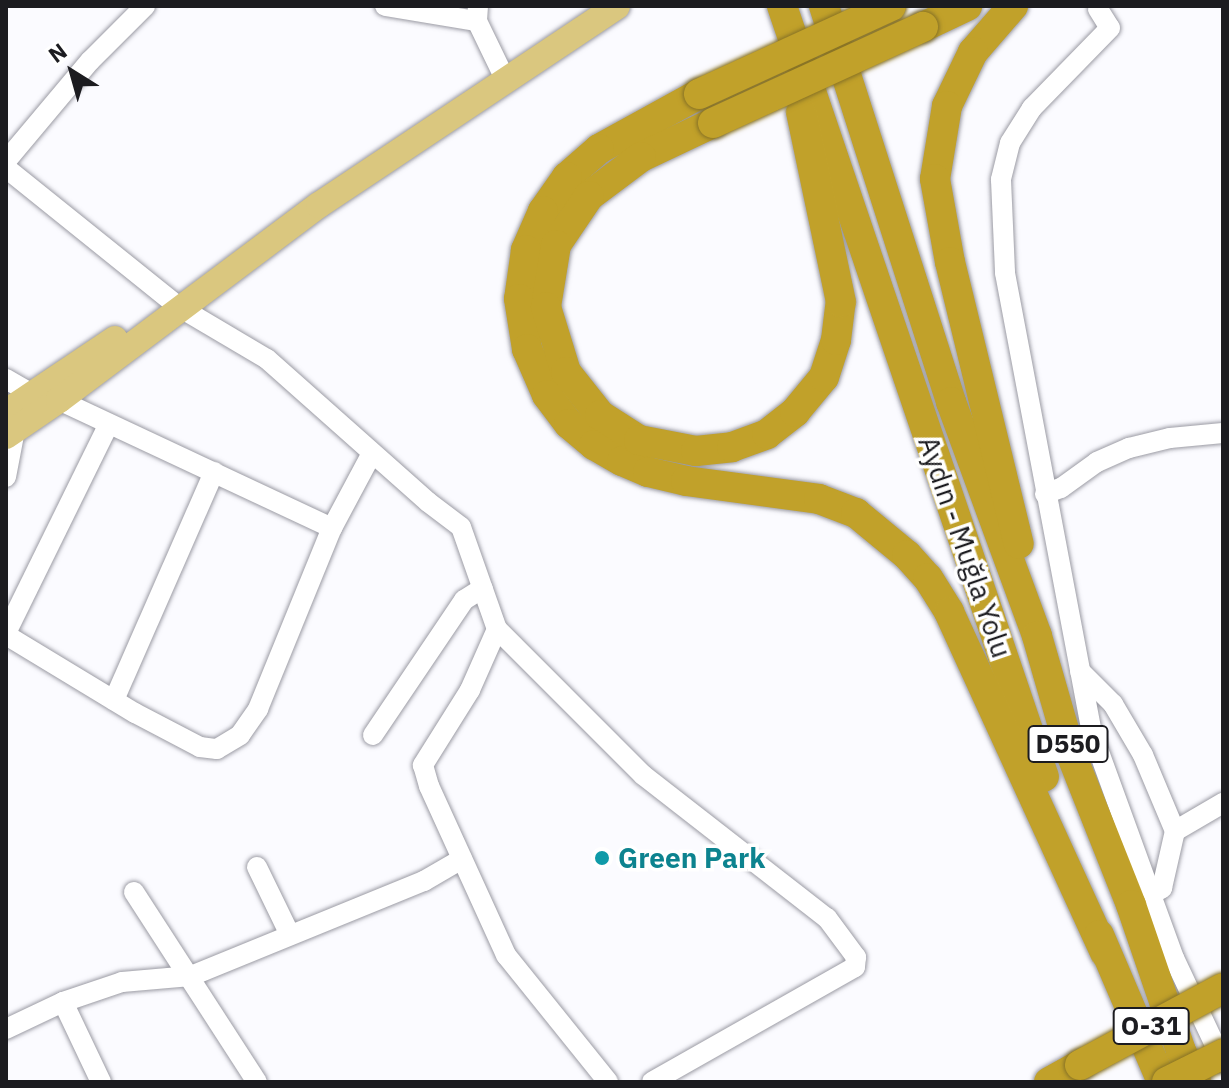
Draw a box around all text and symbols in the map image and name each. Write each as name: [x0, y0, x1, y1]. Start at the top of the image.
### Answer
north arrow: [32, 32, 112, 112]
text: N: [42, 36, 72, 69]
street label: Aydın - Muğla Yolu: [911, 432, 1019, 662]
road number: D550: [1026, 722, 1110, 766]
place label: Green Park: [618, 841, 765, 875]
marker: Green Park: [593, 849, 611, 867]
road number: O-31: [1111, 1004, 1191, 1048]

